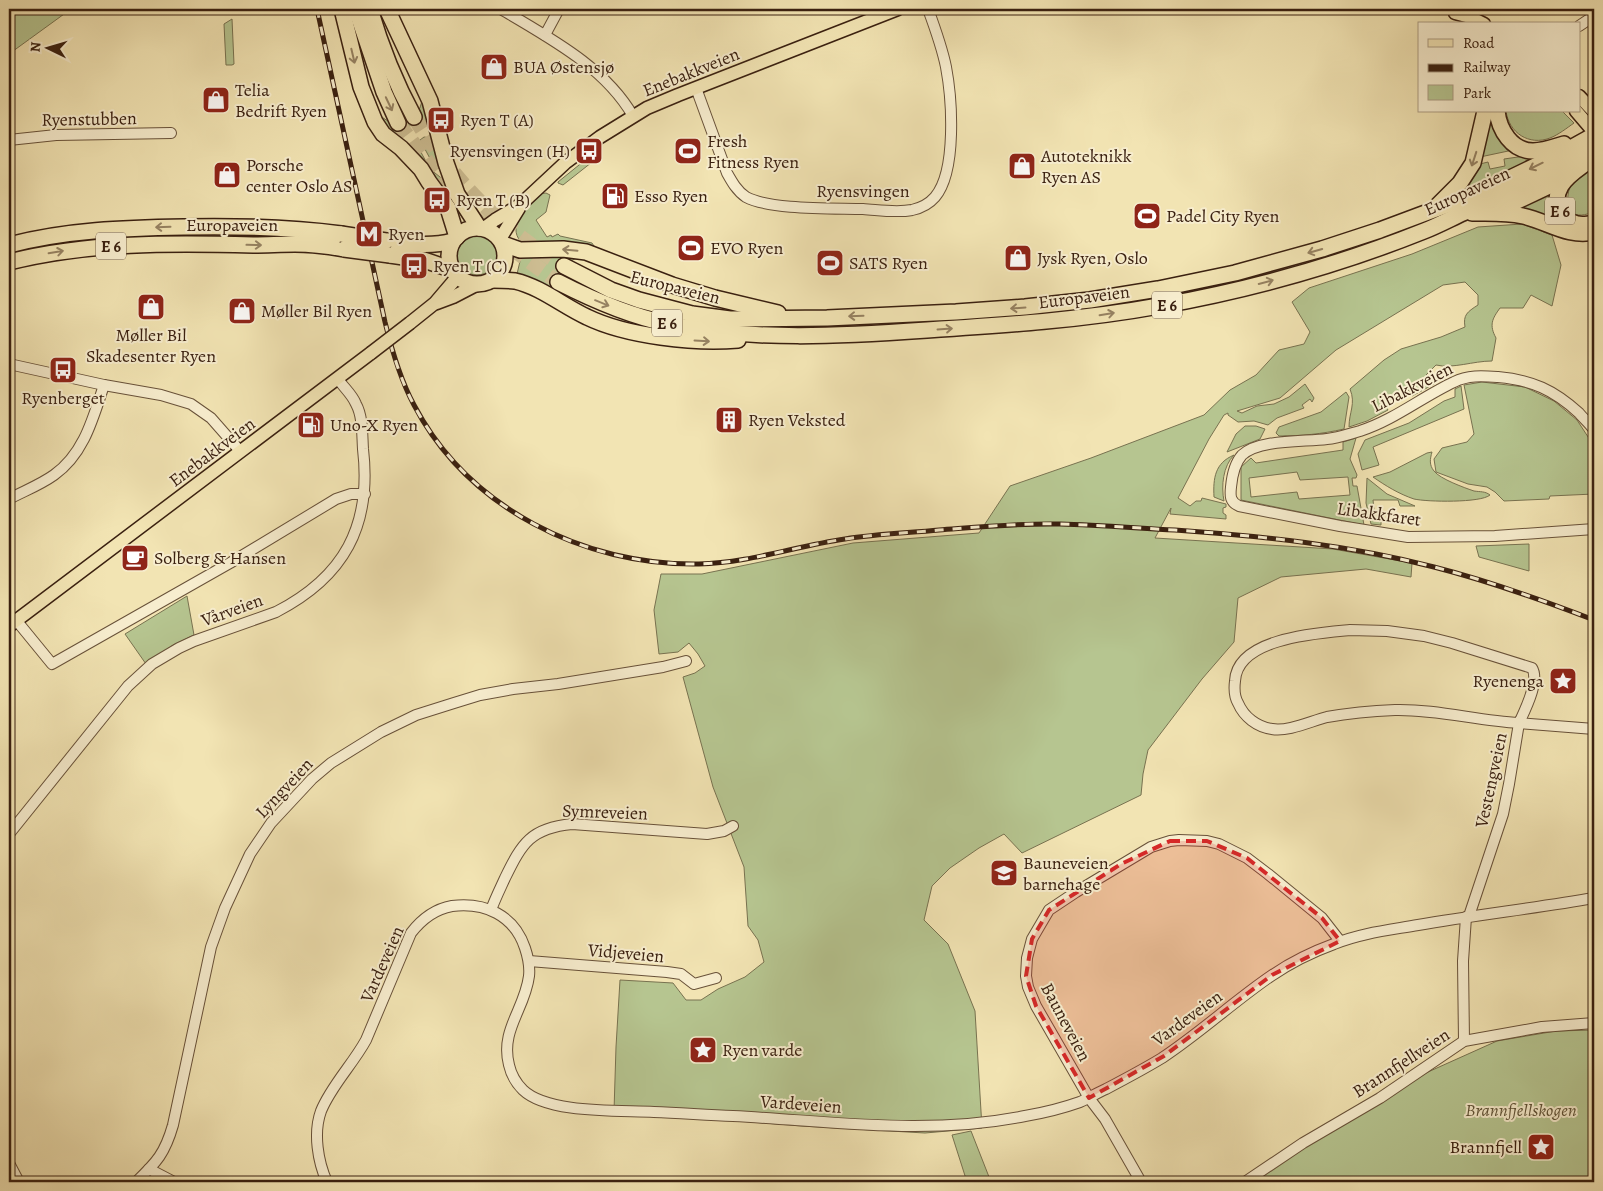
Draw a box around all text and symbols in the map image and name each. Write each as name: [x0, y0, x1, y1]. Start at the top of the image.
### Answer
north arrow: [22, 22, 72, 72]
legend: [1418, 22, 1580, 112]
text: Road: [1463, 33, 1495, 53]
text: N: [26, 41, 45, 53]
street label: Enebakkveien: [639, 42, 743, 102]
one-way arrow: [349, 48, 358, 64]
shop icon: BUA Østensjø: [479, 52, 509, 82]
place label: BUA Østensjø: [513, 55, 614, 79]
text: Railway: [1463, 57, 1511, 77]
place label: Telia Bedrift Ryen: [235, 78, 327, 123]
text: Park: [1463, 83, 1492, 103]
shop icon: Telia Bedrift Ryen: [201, 85, 231, 115]
one-way arrow: [385, 96, 395, 111]
bus stop icon: Ryen T (A): [426, 105, 456, 135]
street label: Ryenstubben: [41, 106, 137, 132]
place label: Ryen T (A): [460, 108, 534, 132]
place label: Fresh Fitness Ryen: [707, 129, 799, 174]
bus stop icon: Ryensvingen (H): [574, 136, 604, 166]
sports icon: Fresh Fitness Ryen: [673, 136, 703, 166]
place label: Ryensvingen (H): [450, 139, 570, 163]
place label: Autoteknikk Ryen AS: [1040, 144, 1132, 189]
one-way arrow: [1469, 150, 1478, 166]
shop icon: Autoteknikk Ryen AS: [1007, 151, 1037, 181]
place label: Porsche center Oslo AS: [246, 153, 352, 198]
shop icon: Porsche center Oslo AS: [212, 160, 242, 190]
street label: Europaveien: [1420, 161, 1514, 221]
one-way arrow: [1528, 161, 1543, 171]
street label: Ryensvingen: [816, 179, 910, 203]
fuel station icon: Esso Ryen: [600, 181, 630, 211]
place label: Esso Ryen: [634, 184, 708, 208]
bus stop icon: Ryen T (B): [422, 185, 452, 215]
place label: Ryen T (B): [456, 188, 530, 212]
road number: E 6: [1545, 198, 1575, 225]
sports icon: Padel City Ryen: [1132, 201, 1162, 231]
place label: Padel City Ryen: [1166, 204, 1280, 228]
street label: Europaveien: [186, 213, 278, 237]
metro station icon: Ryen: [354, 219, 384, 249]
place label: Ryen: [388, 222, 424, 246]
one-way arrow: [156, 223, 172, 232]
road number: E 6: [96, 232, 126, 260]
sports icon: EVO Ryen: [676, 233, 706, 263]
place label: EVO Ryen: [710, 236, 784, 260]
one-way arrow: [245, 240, 261, 250]
shop icon: Jysk Ryen, Oslo: [1003, 243, 1033, 273]
one-way arrow: [562, 245, 578, 254]
place label: Jysk Ryen, Oslo: [1037, 246, 1148, 270]
one-way arrow: [48, 247, 64, 257]
one-way arrow: [1307, 247, 1323, 257]
sports icon: SATS Ryen: [815, 248, 845, 278]
bus stop icon: Ryen T (C): [399, 251, 429, 281]
place label: SATS Ryen: [849, 251, 928, 275]
place label: Ryen T (C): [433, 254, 507, 278]
street label: Europaveien: [627, 264, 723, 310]
one-way arrow: [1258, 277, 1274, 287]
street label: Europaveien: [1037, 279, 1131, 315]
shop icon: Møller Bil Skadesenter Ryen: [136, 292, 166, 322]
road number: E 6: [1152, 292, 1182, 318]
shop icon: Møller Bil Ryen: [227, 296, 257, 326]
place label: Møller Bil Ryen: [261, 299, 372, 323]
one-way arrow: [594, 299, 609, 308]
one-way arrow: [1010, 303, 1026, 312]
road number: E 6: [652, 309, 682, 336]
one-way arrow: [1099, 309, 1115, 319]
one-way arrow: [848, 312, 864, 321]
place label: Møller Bil Skadesenter Ryen: [86, 323, 216, 368]
one-way arrow: [937, 324, 953, 333]
one-way arrow: [693, 336, 709, 345]
bus stop icon: Ryenberget: [48, 355, 78, 385]
street label: Libakkveien: [1367, 356, 1457, 418]
place label: Ryenberget: [21, 386, 105, 410]
building icon: Ryen Veksted: [714, 405, 744, 435]
place label: Ryen Veksted: [748, 408, 846, 432]
fuel station icon: Uno-X Ryen: [296, 410, 326, 440]
street label: Enebakkveien: [164, 412, 260, 492]
place label: Uno-X Ryen: [330, 413, 418, 437]
street label: Libakkfaret: [1335, 496, 1423, 532]
cafe icon: Solberg & Hansen: [120, 543, 150, 573]
place label: Solberg & Hansen: [154, 546, 286, 570]
street label: Vårveien: [197, 588, 266, 633]
place icon: Ryenenga: [1548, 666, 1578, 696]
place label: Ryenenga: [1473, 669, 1545, 693]
street label: Vestengveien: [1469, 730, 1513, 831]
street label: Lyngveien: [250, 752, 318, 823]
street label: Symreveien: [562, 799, 648, 825]
place label: Bauneveien barnehage: [1023, 851, 1109, 896]
school or university icon: Bauneveien barnehage: [989, 858, 1019, 888]
street label: Vardeveien: [354, 922, 410, 1007]
street label: Vidjeveien: [586, 938, 665, 968]
street label: Bauneveien: [1035, 979, 1097, 1066]
street label: Vardeveien: [1146, 984, 1227, 1052]
street label: Brannfjellveien: [1348, 1023, 1454, 1103]
place icon: Ryen varde: [688, 1035, 718, 1065]
place label: Ryen varde: [722, 1038, 802, 1062]
street label: Vardeveien: [759, 1089, 842, 1119]
park label: Brannfjellskogen: [1465, 1098, 1577, 1122]
place icon: Brannfjell: [1526, 1132, 1556, 1162]
place label: Brannfjell: [1450, 1135, 1523, 1159]

